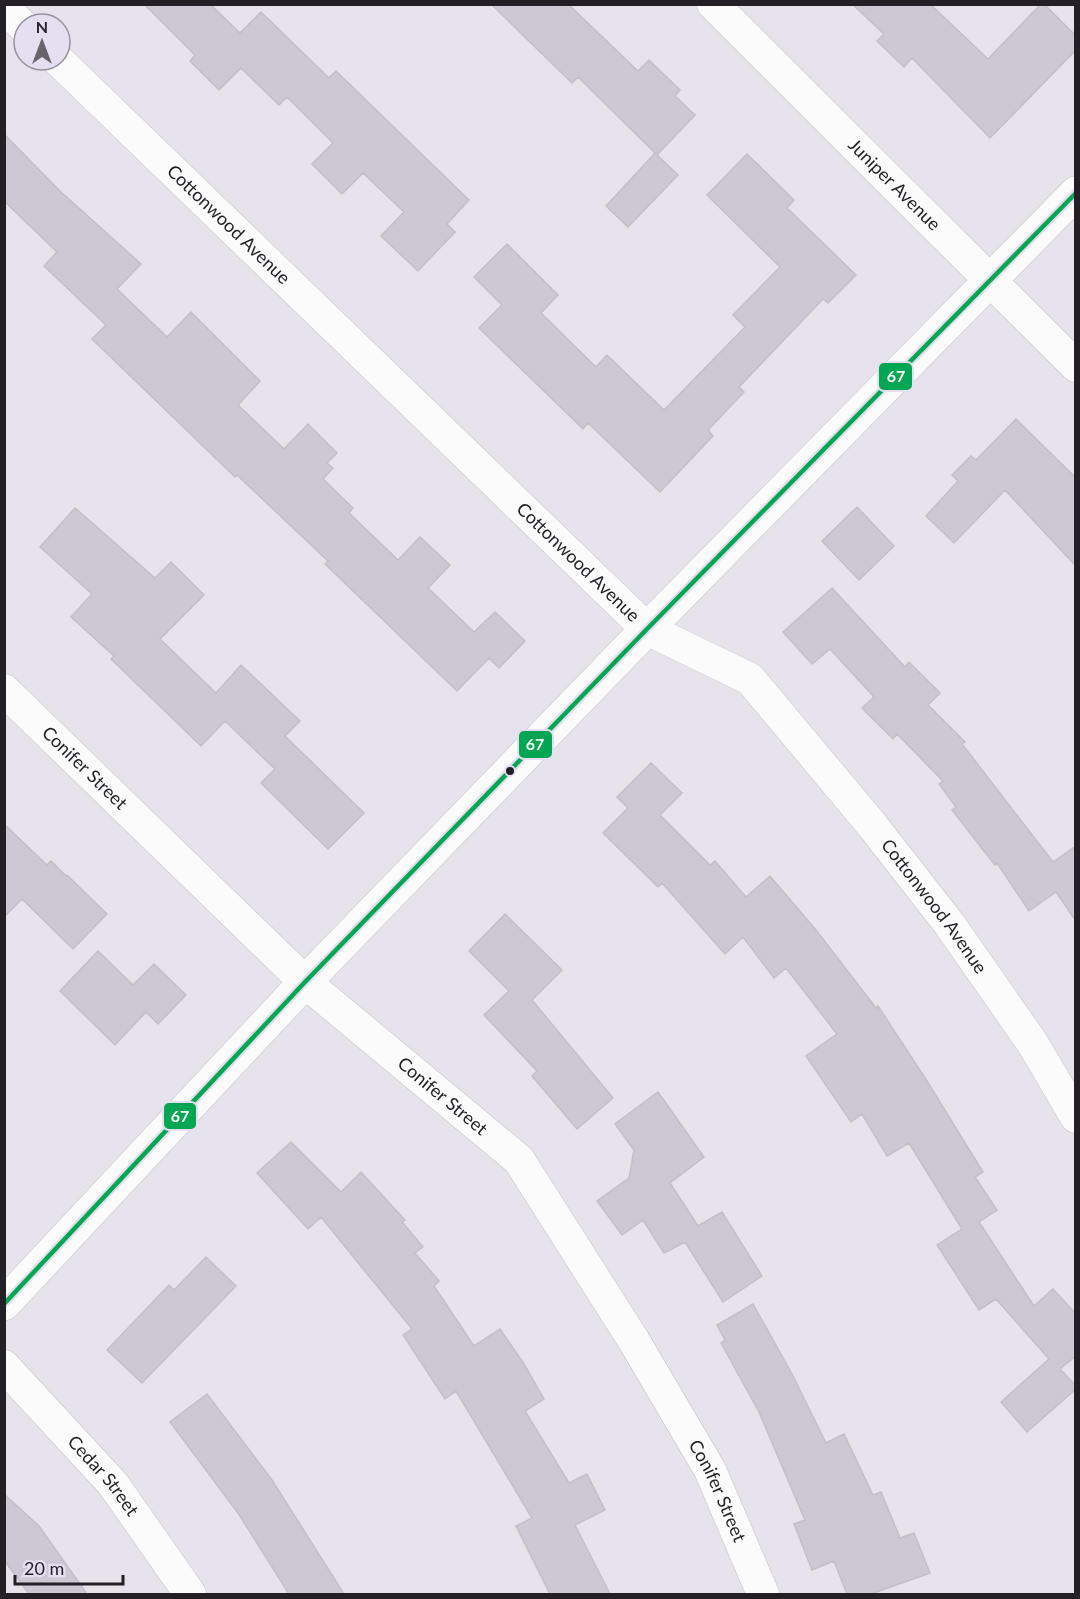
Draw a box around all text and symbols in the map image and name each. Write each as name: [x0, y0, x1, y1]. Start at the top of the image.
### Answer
north arrow: [12, 12, 72, 72]
text: N: [36, 17, 48, 36]
street label: Juniper Avenue: [844, 133, 946, 235]
street label: Cottonwood Avenue: [163, 160, 295, 288]
line badge: 67: [878, 362, 913, 391]
text: 67: [887, 366, 905, 385]
street label: Cottonwood Avenue: [513, 497, 645, 626]
street label: Conifer Street: [38, 721, 133, 814]
line badge: 67: [518, 730, 553, 759]
text: 67: [526, 734, 544, 753]
unlabelled marker: [504, 765, 516, 777]
street label: Cottonwood Avenue: [877, 834, 992, 977]
street label: Conifer Street: [394, 1052, 493, 1140]
line badge: 67: [163, 1102, 197, 1130]
text: 67: [171, 1106, 189, 1125]
street label: Cedar Street: [64, 1430, 144, 1520]
street label: Conifer Street: [685, 1435, 752, 1545]
scale bar: [15, 1548, 123, 1586]
text: 20 m: [24, 1557, 64, 1579]

